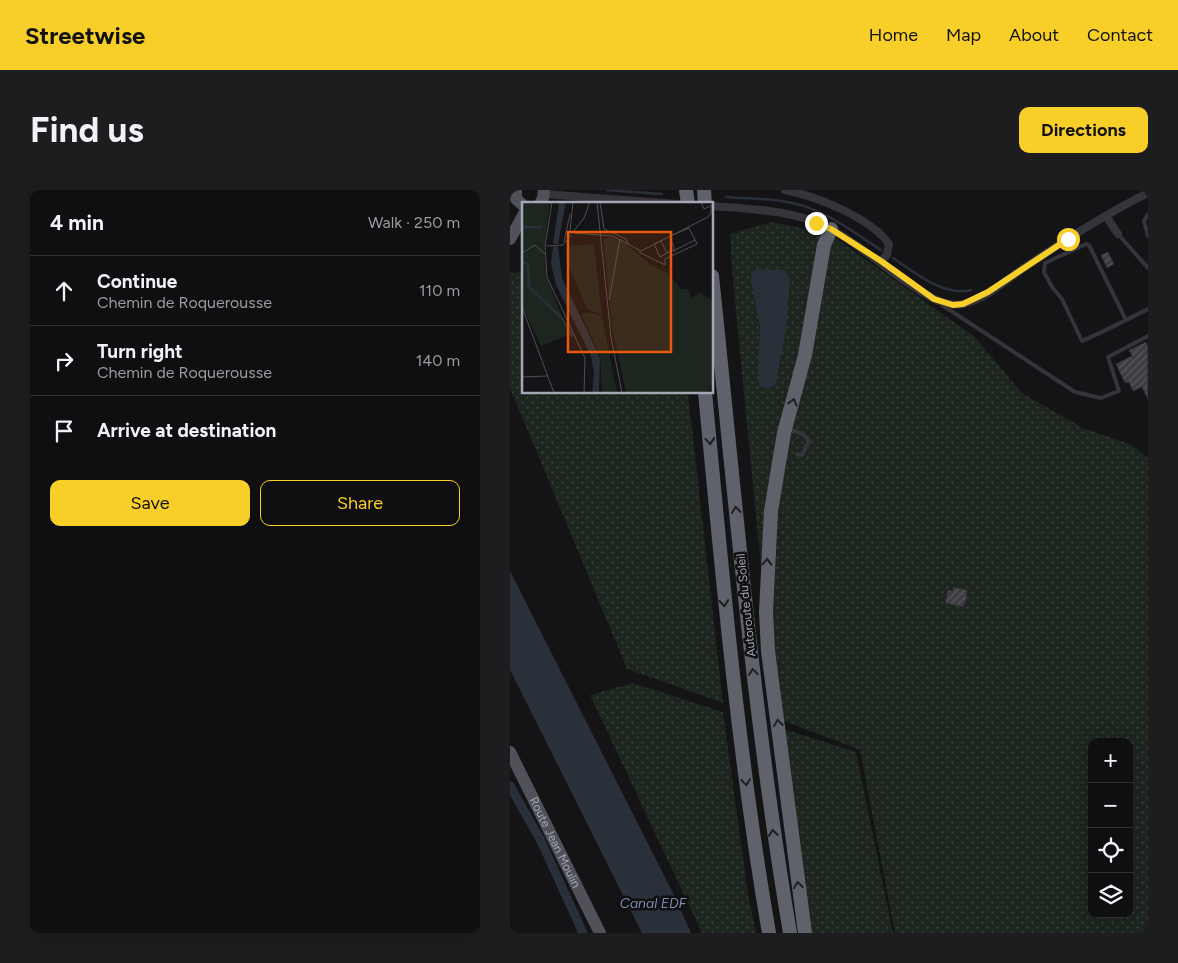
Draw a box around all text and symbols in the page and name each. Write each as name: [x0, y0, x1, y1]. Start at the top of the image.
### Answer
text: Streetwise: [25, 21, 145, 50]
text: Home: [869, 24, 918, 46]
text: Map: [946, 24, 981, 46]
text: About: [1009, 24, 1059, 46]
text: Contact: [1087, 24, 1153, 46]
button: Directions: [1019, 107, 1148, 153]
text: Find us: [30, 109, 144, 151]
inset map: [522, 202, 714, 394]
text: 4 min: [50, 210, 104, 235]
route end: [805, 212, 828, 235]
text: Walk · 250 m: [368, 213, 460, 232]
route start: [1057, 228, 1080, 251]
text: Continue: [97, 270, 177, 293]
icon: ahead: [50, 277, 78, 305]
text: 110 m: [419, 281, 460, 300]
text: Chemin de Roquerousse: [97, 293, 272, 312]
text: Turn right: [97, 340, 183, 363]
icon: right: [50, 347, 78, 375]
text: 140 m: [416, 351, 460, 370]
text: Chemin de Roquerousse: [97, 363, 272, 382]
one-way arrow: [787, 397, 798, 406]
icon: arrive: [50, 417, 78, 445]
text: Arrive at destination: [97, 419, 276, 442]
one-way arrow: [704, 437, 715, 445]
button: Save: [50, 480, 250, 526]
button: Share: [260, 480, 460, 526]
one-way arrow: [731, 506, 742, 514]
street label: Autoroute du Soleil: [734, 553, 758, 657]
one-way arrow: [762, 557, 773, 565]
one-way arrow: [719, 599, 730, 607]
one-way arrow: [748, 668, 759, 676]
one-way arrow: [773, 719, 784, 727]
map controls: [1088, 738, 1133, 918]
button: +: [1088, 738, 1133, 783]
one-way arrow: [740, 777, 750, 786]
button: −: [1088, 783, 1133, 828]
street label: Route Jean Moulin: [526, 795, 584, 890]
button: locate: [1088, 828, 1133, 873]
one-way arrow: [768, 829, 779, 837]
button: layers: [1088, 873, 1133, 918]
one-way arrow: [793, 880, 804, 888]
water label: Canal EDF: [620, 895, 688, 912]

